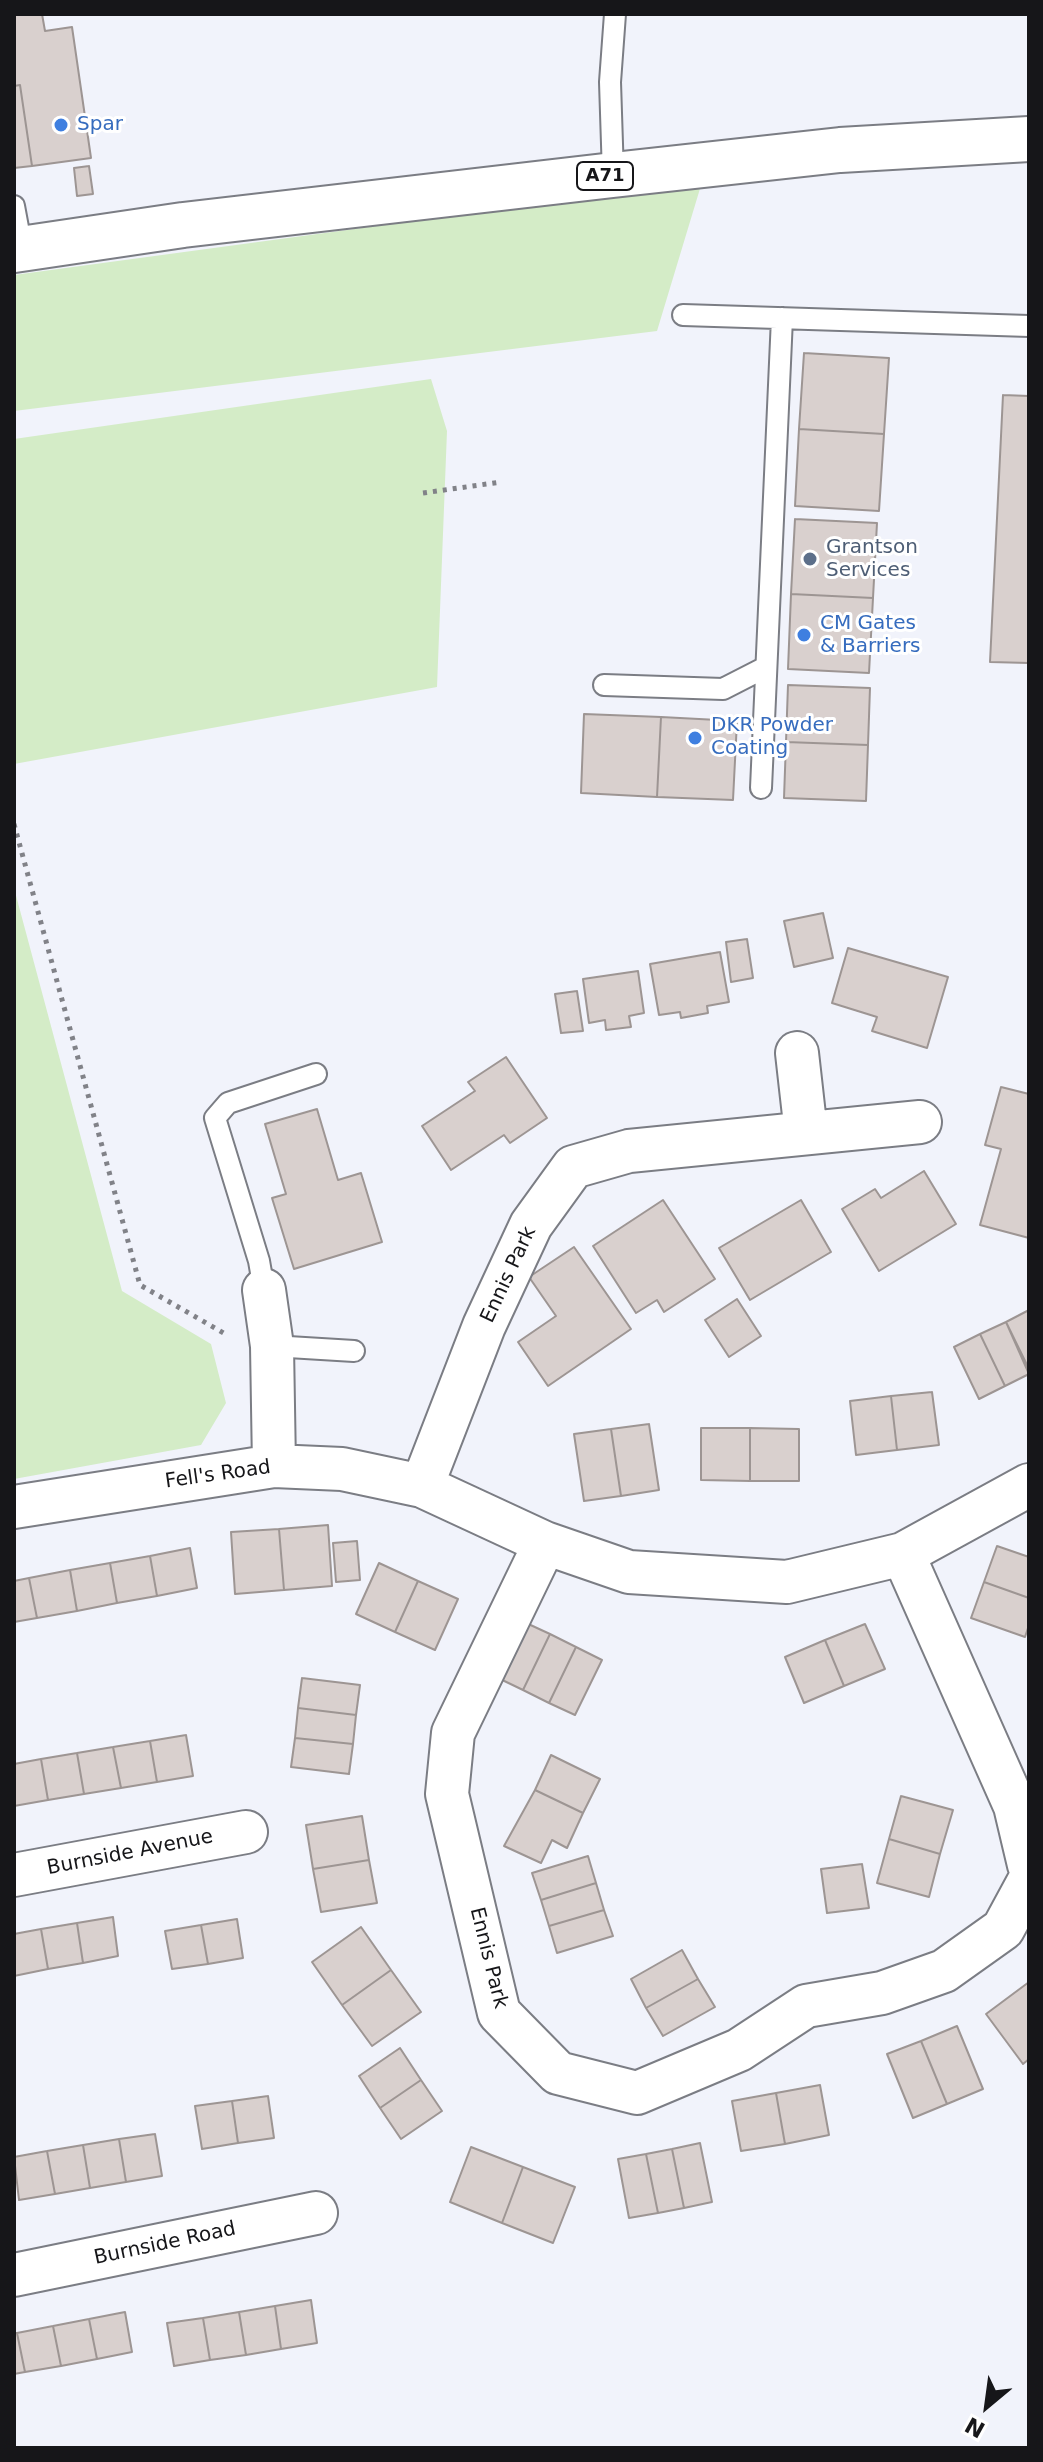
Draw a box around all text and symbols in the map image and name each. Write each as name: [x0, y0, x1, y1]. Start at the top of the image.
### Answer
place label: Spar: [77, 113, 123, 137]
marker: Spar: [52, 116, 70, 134]
road number: A71: [577, 162, 633, 190]
place label: Grantson Services: [826, 536, 918, 583]
marker: Grantson Services: [801, 550, 819, 568]
place label: CM Gates & Barriers: [820, 612, 921, 659]
marker: CM Gates & Barriers: [795, 626, 813, 644]
place label: DKR Powder Coating: [711, 714, 833, 761]
marker: DKR Powder Coating: [686, 729, 704, 747]
street label: Ennis Park: [476, 1223, 542, 1327]
street label: Fell's Road: [164, 1456, 272, 1494]
street label: Burnside Avenue: [45, 1825, 215, 1881]
street label: Ennis Park: [464, 1905, 512, 2011]
street label: Burnside Road: [92, 2217, 238, 2271]
north arrow: [947, 2366, 1027, 2446]
text: N: [961, 2412, 989, 2443]

